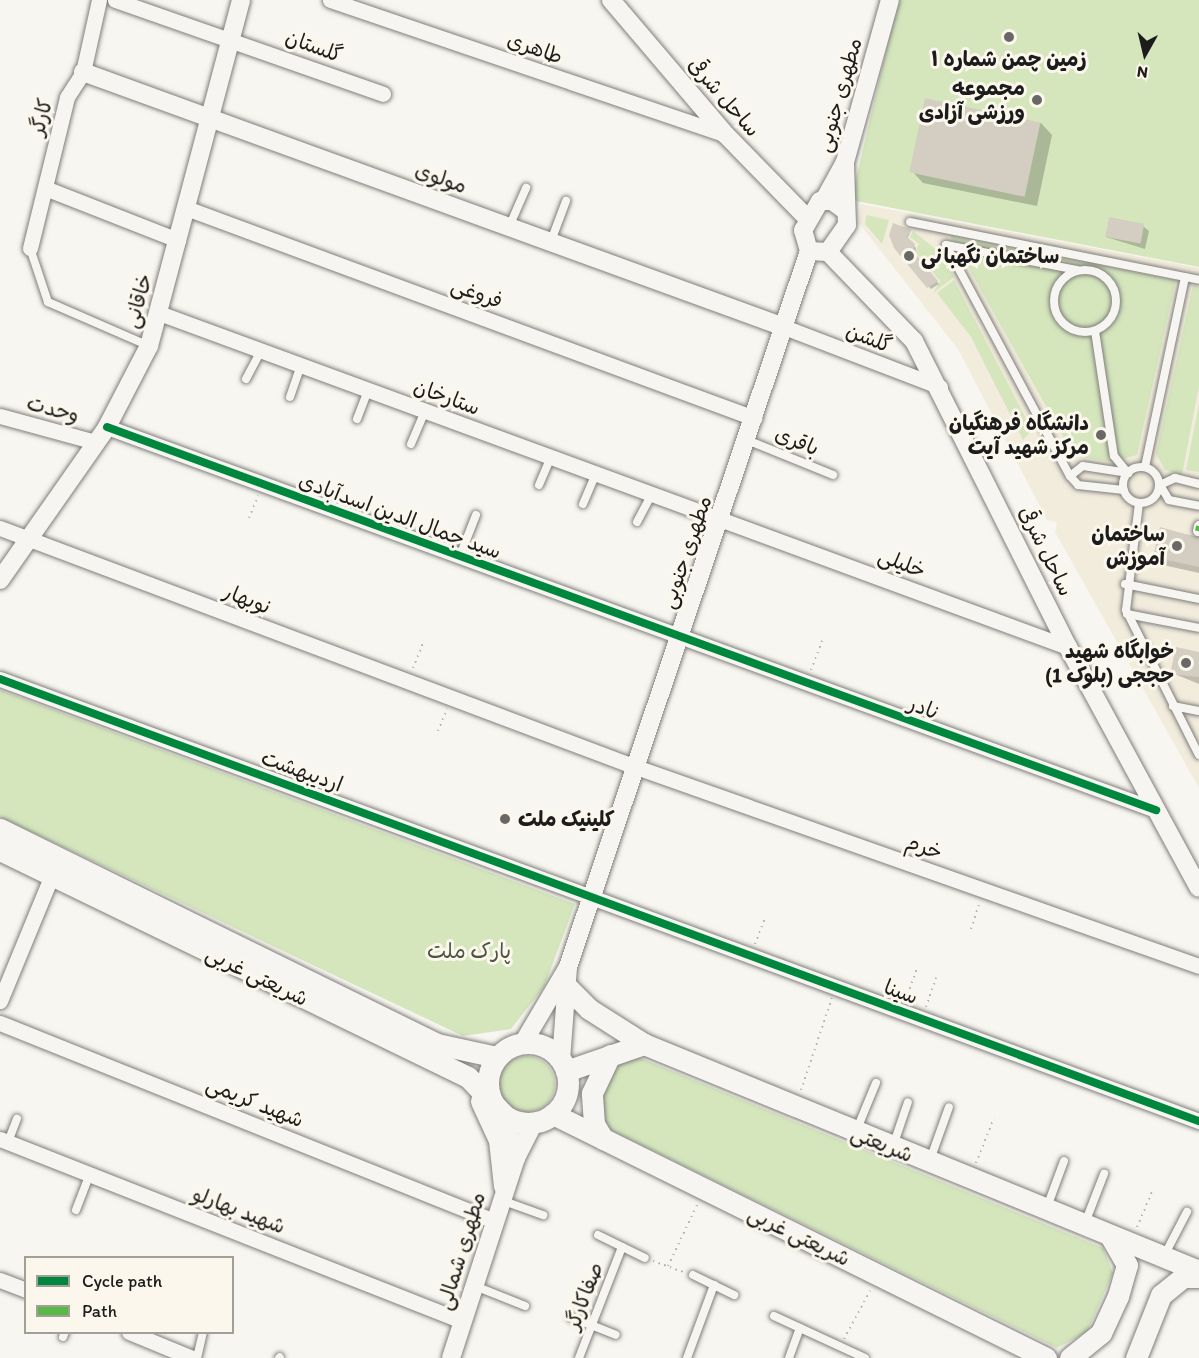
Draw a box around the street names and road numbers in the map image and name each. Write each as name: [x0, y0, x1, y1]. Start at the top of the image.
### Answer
street label: گلستان: [282, 24, 346, 68]
street label: طاهری: [504, 27, 566, 69]
street label: مطهری جنوبی: [811, 35, 867, 155]
street label: ساحل شرقی: [683, 52, 765, 142]
street label: کارگر: [24, 96, 58, 138]
street label: مولوی: [412, 157, 470, 199]
street label: خاقانی: [118, 271, 158, 331]
street label: فروغی: [448, 272, 506, 314]
street label: گلشن: [843, 318, 895, 358]
street label: ستارخان: [410, 373, 484, 421]
street label: وحدت: [24, 390, 82, 428]
street label: باقری: [771, 421, 823, 461]
street label: سید جمال الدین اسدآبادی: [295, 468, 505, 564]
street label: مطهری جنوبی: [655, 492, 717, 612]
street label: ساحل شرقی: [1013, 502, 1079, 600]
street label: خلیلی: [875, 543, 929, 583]
street label: نوبهار: [220, 579, 274, 619]
street label: نادر: [905, 691, 943, 725]
street label: اردیبهشت: [258, 745, 346, 797]
street label: خرم: [902, 829, 946, 865]
street label: شریعتی غربی: [202, 940, 312, 1012]
street label: سینا: [880, 974, 922, 1010]
street label: شهید کریمی: [203, 1071, 307, 1133]
street label: شریعتی: [847, 1120, 917, 1168]
street label: شهید بهارلو: [189, 1181, 289, 1239]
street label: مطهری شمالی: [431, 1189, 491, 1313]
street label: شریعتی غربی: [744, 1200, 854, 1272]
street label: صفاکارگر: [560, 1259, 608, 1333]

